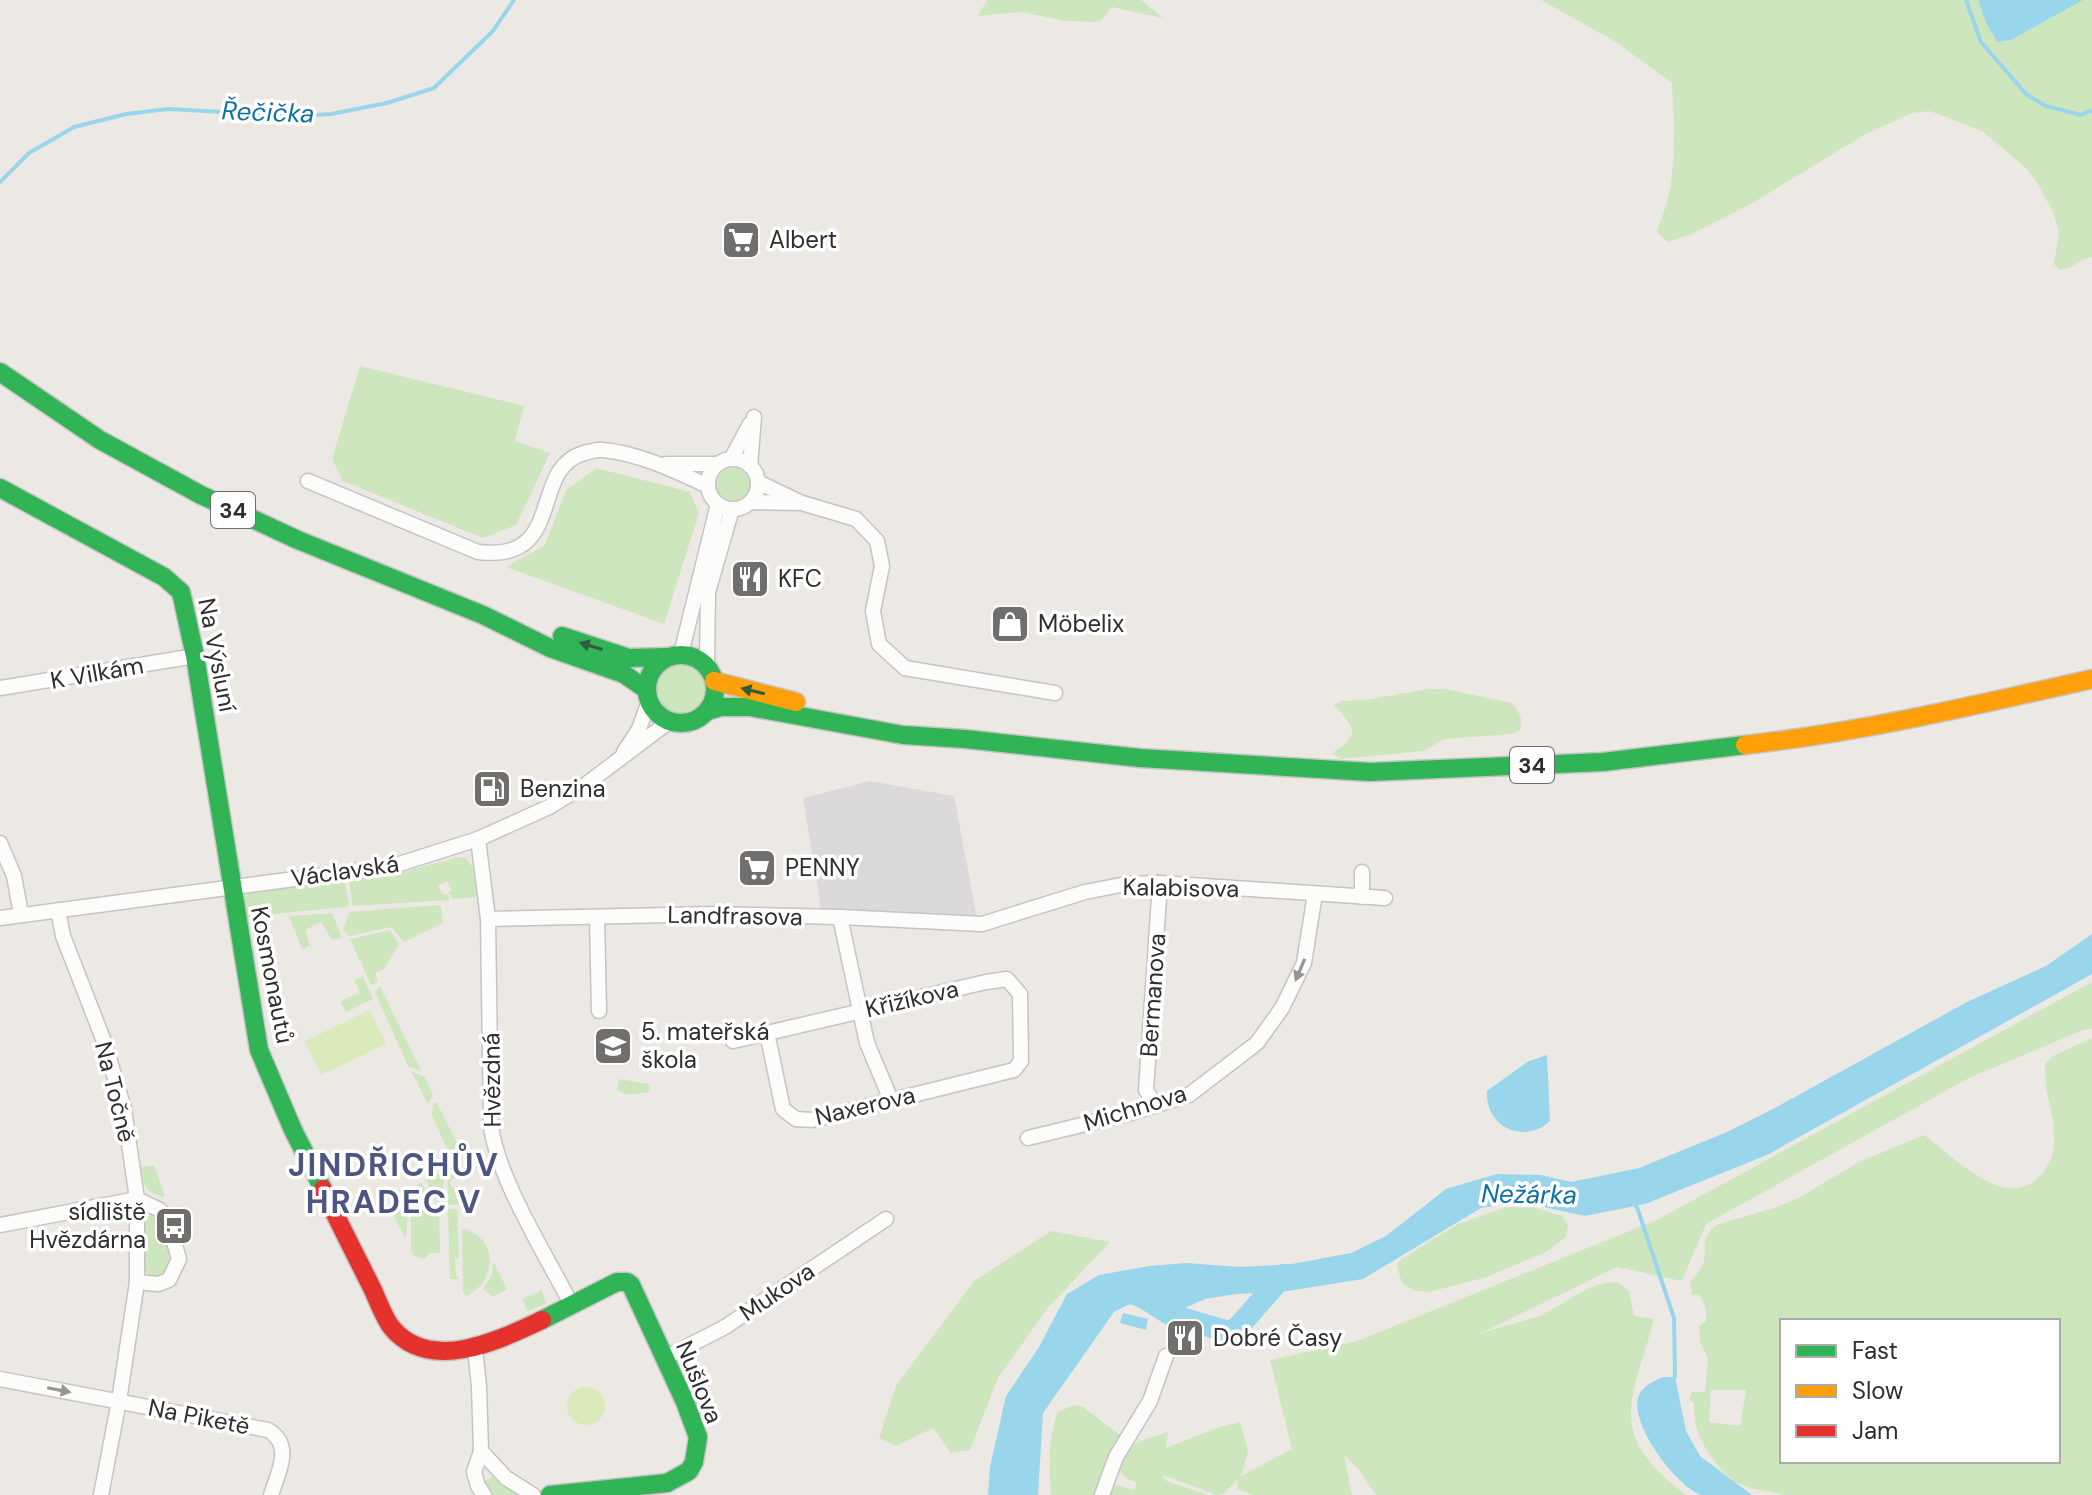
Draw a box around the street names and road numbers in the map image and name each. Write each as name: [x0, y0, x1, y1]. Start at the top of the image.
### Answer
road number: 34: [211, 492, 255, 528]
street label: Na Výsluní: [191, 595, 244, 715]
street label: K Vilkám: [48, 649, 146, 696]
road number: 34: [1510, 747, 1554, 783]
street label: Václavská: [289, 848, 401, 893]
street label: Kalabisova: [1122, 871, 1240, 904]
street label: Landfrasova: [667, 899, 803, 932]
street label: Kosmonautů: [244, 904, 301, 1046]
street label: Bermanova: [1133, 932, 1172, 1058]
street label: Křižíkova: [862, 973, 962, 1024]
street label: Hvězdná: [475, 1032, 508, 1128]
street label: Na Točně: [88, 1038, 143, 1145]
street label: Michnova: [1080, 1077, 1190, 1138]
street label: Naxerova: [812, 1079, 918, 1132]
street label: Mukova: [733, 1255, 820, 1328]
street label: Nušlova: [669, 1336, 730, 1428]
street label: Na Piketě: [146, 1391, 253, 1442]

